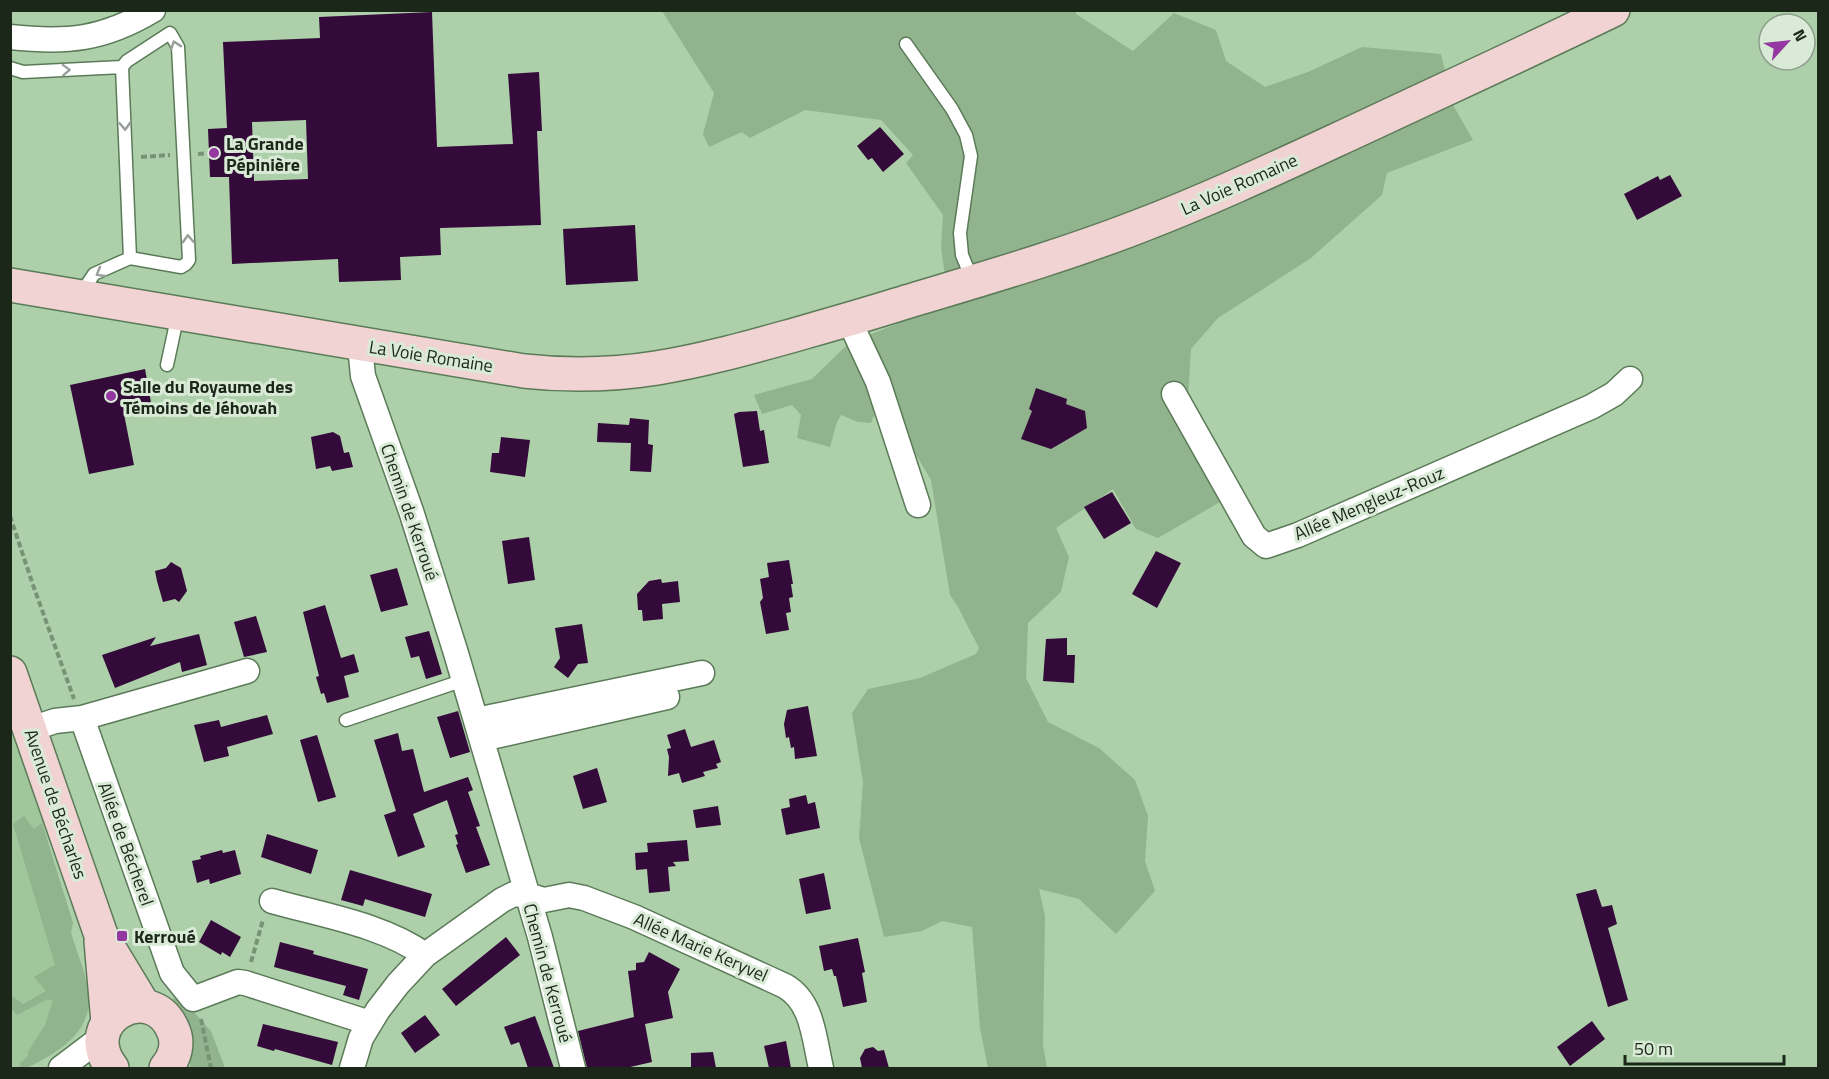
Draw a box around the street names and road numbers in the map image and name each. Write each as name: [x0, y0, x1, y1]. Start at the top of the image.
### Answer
street label: La Voie Romaine: [1176, 146, 1302, 222]
street label: La Voie Romaine: [367, 333, 495, 379]
street label: Chemin de Kerroué: [374, 440, 446, 584]
street label: Allée Mengleuz-Rouz: [1290, 459, 1448, 547]
street label: Avenue de Bécharles: [18, 725, 94, 883]
street label: Allée de Bécherel: [91, 778, 161, 910]
street label: Chemin de Kerroué: [516, 900, 580, 1046]
street label: Allée Marie Keryvel: [630, 905, 772, 989]

